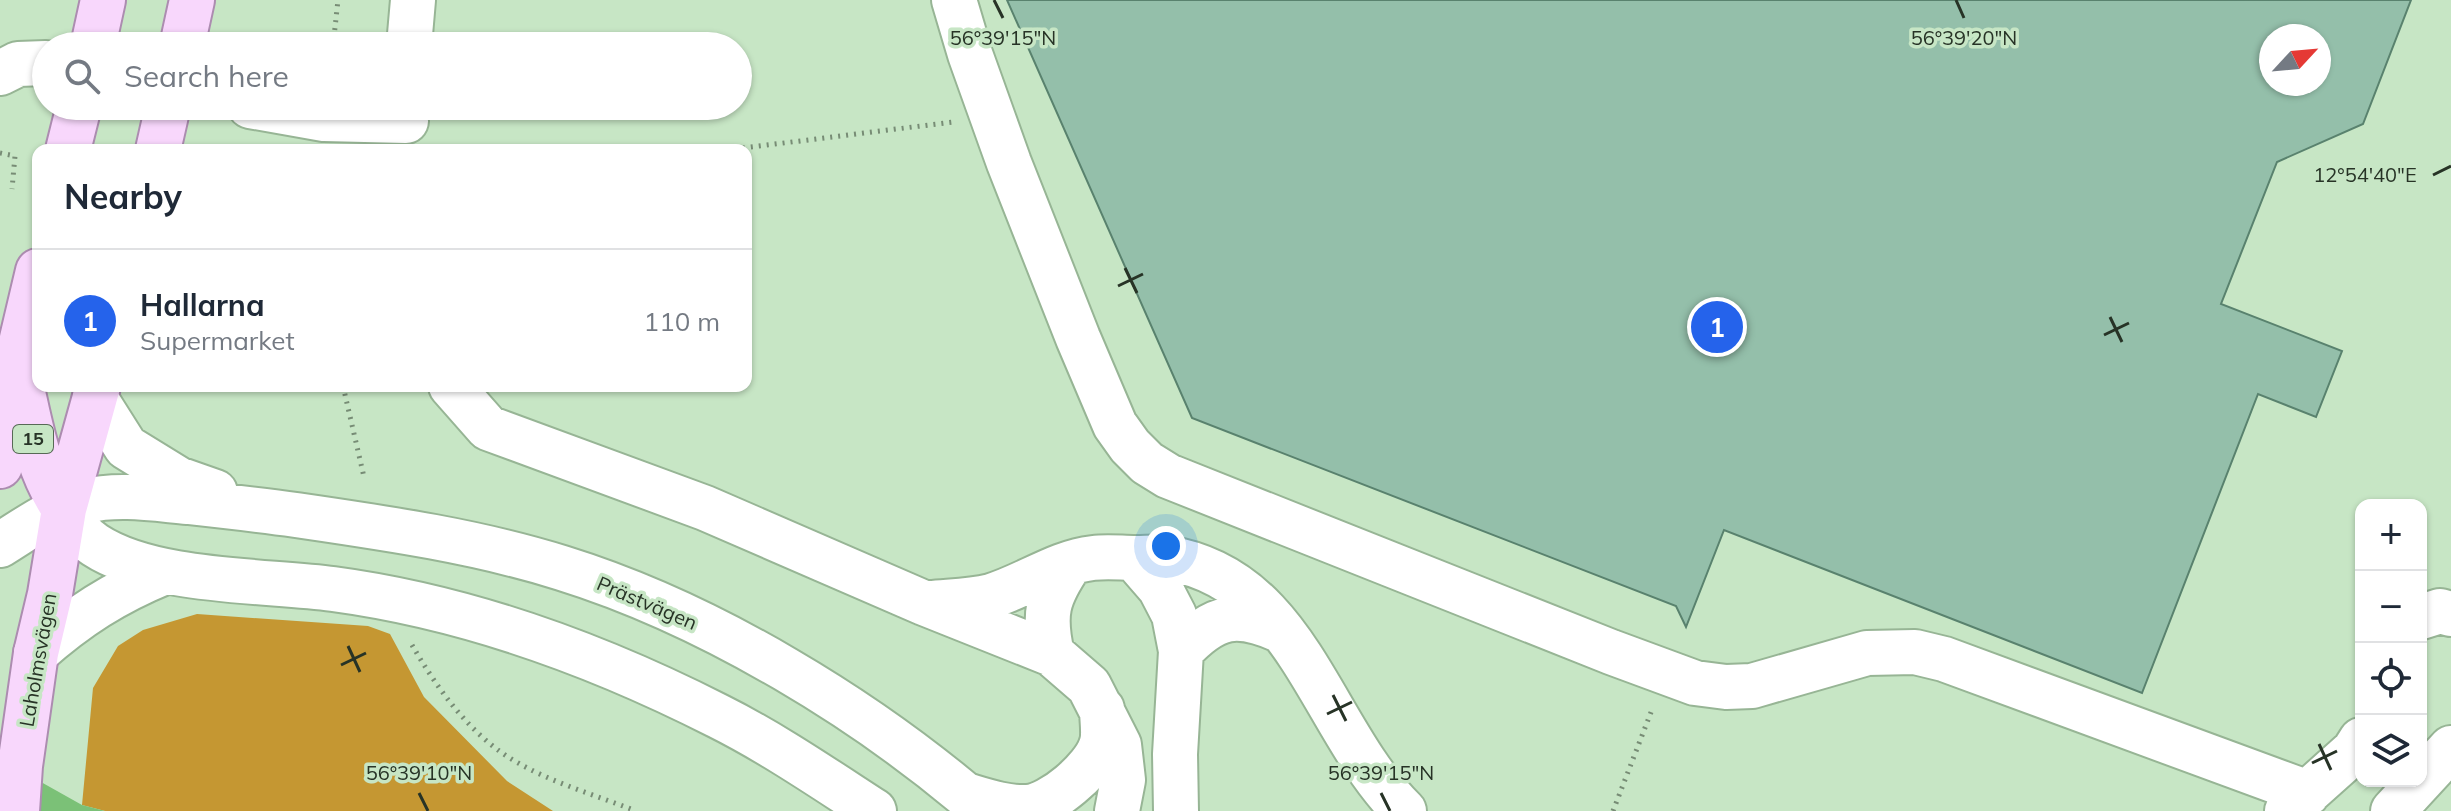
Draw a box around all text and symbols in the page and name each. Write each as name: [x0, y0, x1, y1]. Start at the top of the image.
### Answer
north arrow: [2259, 24, 2331, 96]
text: 56°39'15"N: [950, 25, 1056, 50]
text: 56°39'20"N: [1911, 25, 2017, 50]
search box: [32, 32, 752, 120]
icon: search: [60, 54, 104, 98]
text: Search here: [124, 57, 289, 95]
text: 12°54'40"E: [2313, 162, 2417, 187]
text: Nearby: [64, 175, 182, 218]
text: Hallarna: [140, 286, 265, 324]
pin: 1: [1691, 297, 1743, 357]
text: 1: [82, 305, 98, 338]
text: 110 m: [644, 305, 720, 338]
text: Supermarket: [140, 324, 295, 357]
road number: 15: [13, 425, 53, 453]
map controls: [2355, 499, 2427, 787]
button: +: [2355, 499, 2427, 571]
your location: [1146, 526, 1186, 566]
street label: Prästvägen: [593, 570, 701, 635]
button: −: [2355, 571, 2427, 643]
street label: Laholmsvägen: [13, 591, 62, 729]
button: locate: [2355, 643, 2427, 715]
button: layers: [2355, 715, 2427, 787]
text: 56°39'10"N: [366, 760, 472, 785]
text: 56°39'15"N: [1328, 760, 1434, 785]

